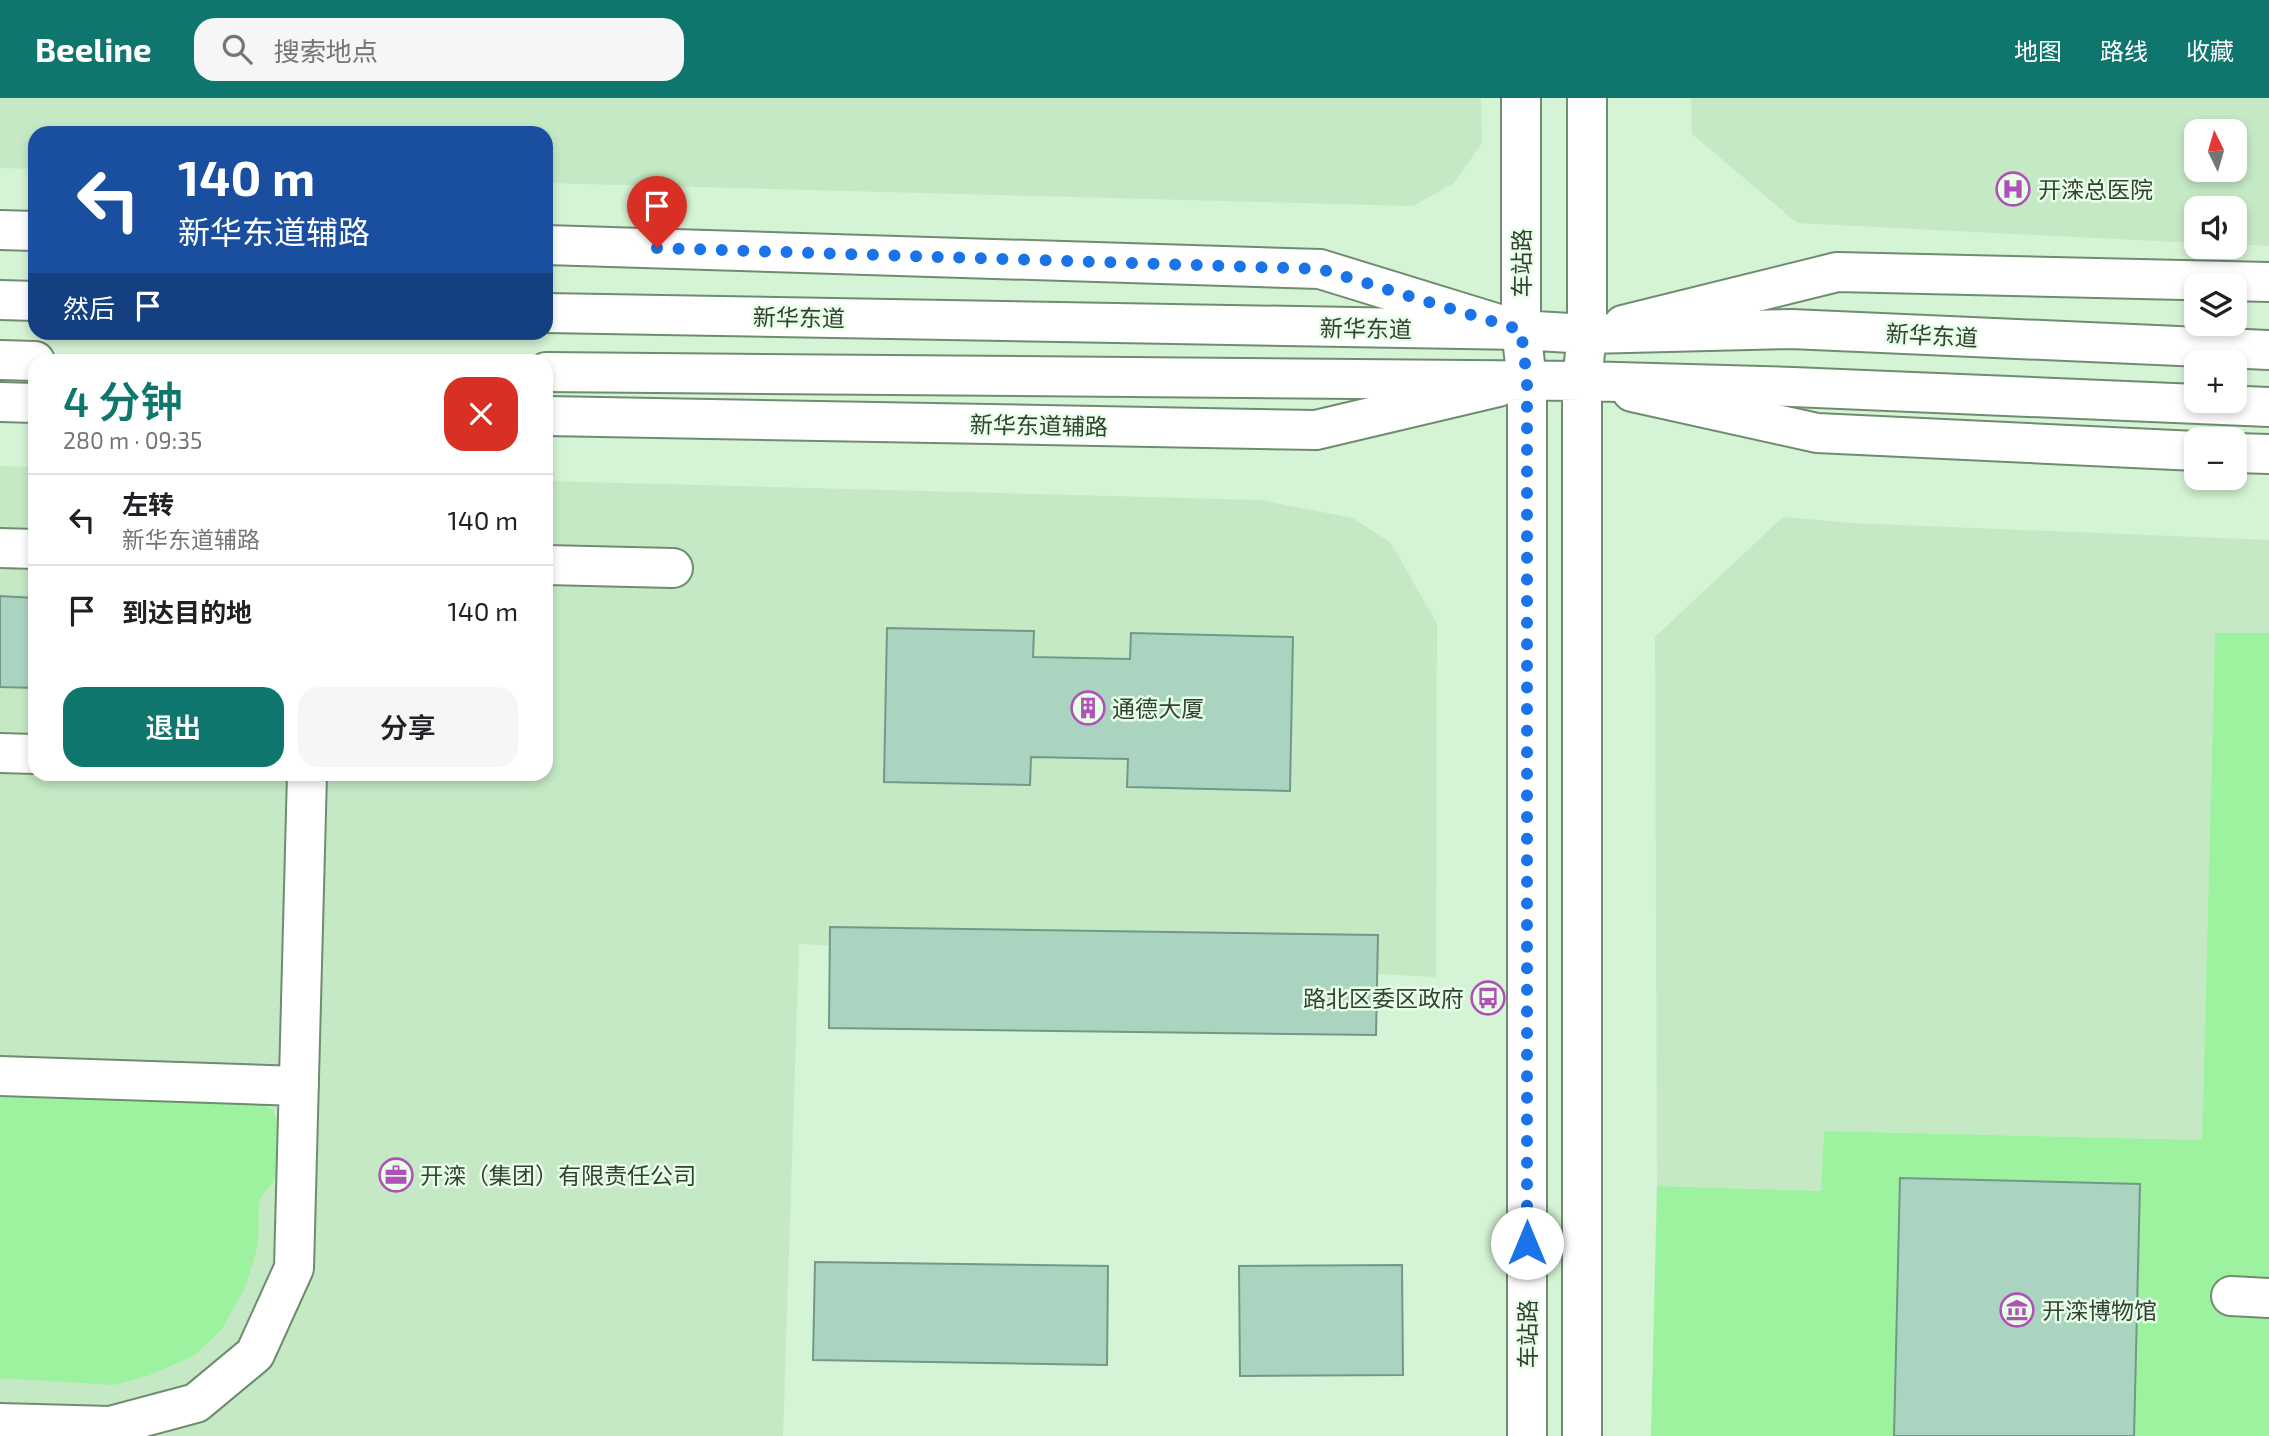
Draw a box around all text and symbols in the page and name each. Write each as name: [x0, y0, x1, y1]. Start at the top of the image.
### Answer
search box: [194, 18, 684, 81]
text: Beeline: [35, 29, 152, 69]
icon: search: [218, 30, 256, 68]
text: 搜索地点: [274, 35, 378, 66]
text: 地图: [2014, 36, 2062, 65]
text: 路线: [2100, 36, 2148, 65]
text: 收藏: [2186, 36, 2234, 65]
north arrow: [2184, 119, 2247, 182]
map controls: [2184, 119, 2247, 490]
text: 140 m: [178, 147, 315, 206]
icon: left: [63, 154, 154, 245]
hospital icon: 开滦总医院: [1994, 170, 2032, 208]
place label: 开滦总医院: [2038, 175, 2153, 203]
pin: [627, 176, 687, 248]
icon: arrive: [638, 187, 676, 225]
button: sound: [2184, 196, 2247, 259]
text: 新华东道辅路: [178, 212, 370, 250]
street label: 车站路: [1507, 229, 1535, 298]
button: layers: [2184, 273, 2247, 336]
icon: arrive: [129, 287, 167, 325]
text: 然后: [63, 292, 115, 323]
street label: 新华东道: [753, 302, 845, 332]
street label: 新华东道: [1320, 313, 1412, 343]
street label: 新华东道: [1885, 319, 1979, 351]
button: +: [2184, 350, 2247, 413]
text: 4 分钟: [63, 375, 183, 425]
button: close: [444, 377, 518, 451]
street label: 新华东道辅路: [970, 410, 1108, 440]
text: 280 m · 09:35: [63, 426, 202, 454]
button: −: [2184, 427, 2247, 490]
text: 左转: [122, 488, 174, 519]
icon: left: [63, 501, 101, 539]
text: 140 m: [447, 504, 518, 535]
text: 新华东道辅路: [122, 525, 260, 553]
icon: arrive: [63, 592, 101, 630]
text: 140 m: [447, 595, 518, 626]
text: 到达目的地: [122, 596, 252, 627]
button: 退出: [63, 687, 284, 767]
button: 分享: [298, 687, 518, 767]
building icon: 通德大厦: [1069, 689, 1107, 727]
place label: 通德大厦: [1112, 694, 1204, 722]
bus stop icon: 路北区委区政府: [1469, 979, 1507, 1017]
place label: 路北区委区政府: [1303, 984, 1464, 1012]
office icon: 开滦（集团）有限责任公司: [377, 1156, 415, 1194]
place label: 开滦（集团）有限责任公司: [420, 1161, 696, 1189]
position arrow: [1490, 1206, 1564, 1280]
museum icon: 开滦博物馆: [1998, 1291, 2036, 1329]
place label: 开滦博物馆: [2042, 1296, 2157, 1324]
street label: 车站路: [1513, 1300, 1541, 1369]

